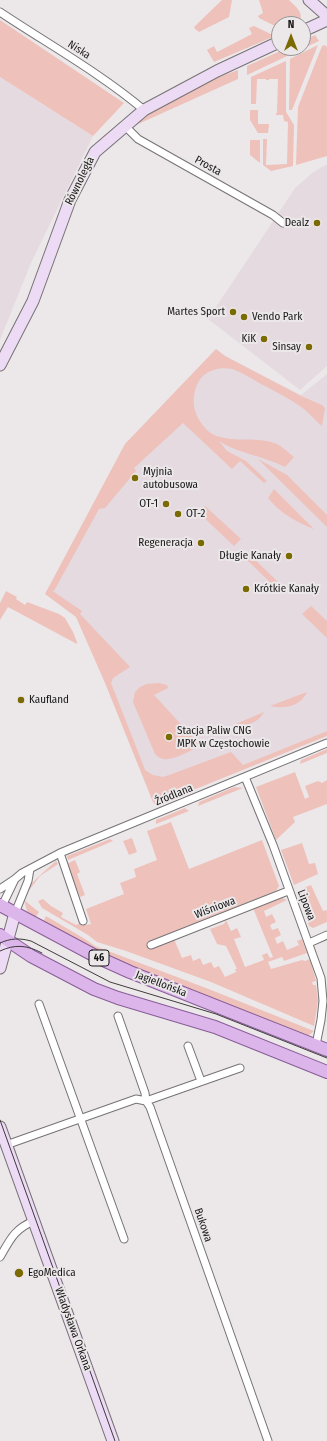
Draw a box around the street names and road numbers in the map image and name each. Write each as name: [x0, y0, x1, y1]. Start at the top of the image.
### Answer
street label: Niska: [65, 38, 93, 62]
street label: Prosta: [192, 153, 224, 179]
street label: Równoległa: [63, 155, 97, 207]
street label: Źródlana: [153, 781, 195, 809]
street label: Lipowa: [294, 888, 318, 922]
street label: Wiśniowa: [193, 894, 237, 922]
road number: 46: [89, 950, 109, 966]
street label: Jagiellońska: [133, 968, 189, 1000]
street label: Bukowa: [191, 1206, 215, 1244]
street label: Władysława Orkana: [52, 1285, 94, 1373]

